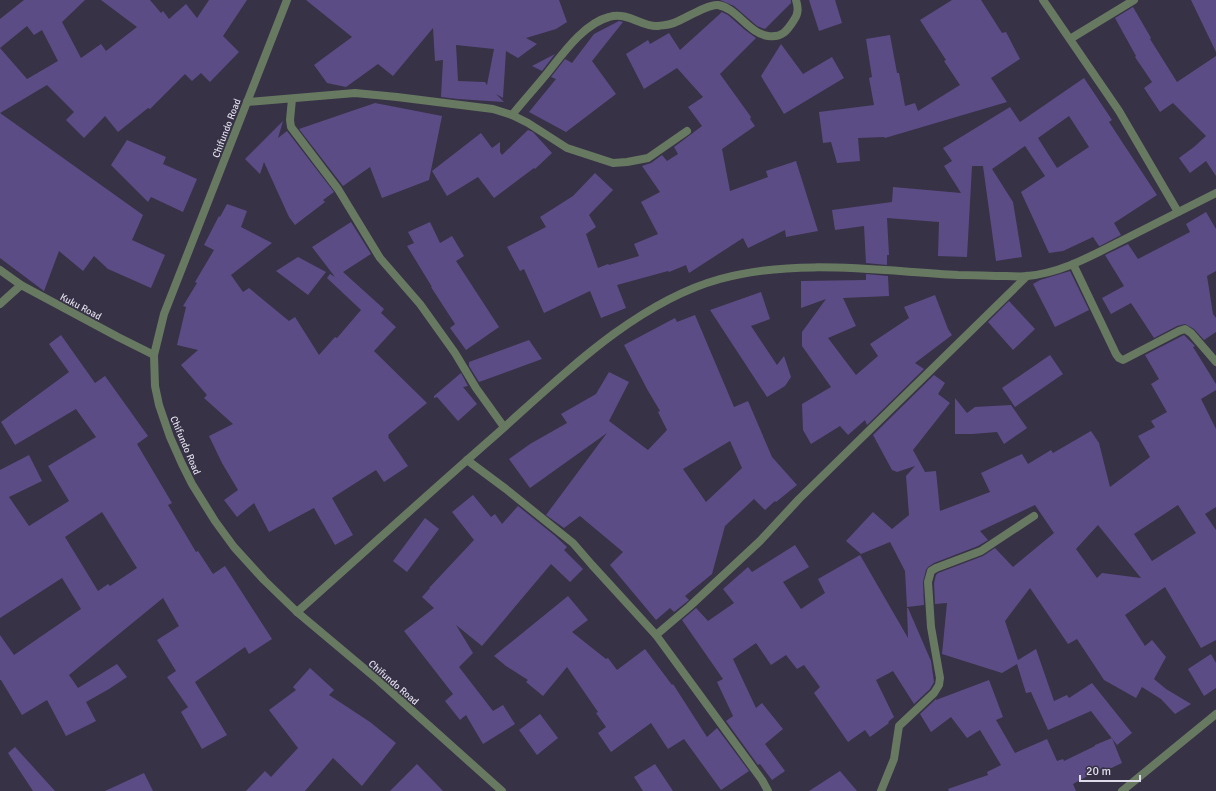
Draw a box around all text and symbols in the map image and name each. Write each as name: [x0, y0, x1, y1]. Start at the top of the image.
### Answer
street label: Chifundo Road: [210, 97, 244, 160]
street label: Kuku Road: [58, 291, 103, 323]
street label: Chifundo Road: [167, 414, 203, 477]
street label: Chifundo Road: [366, 658, 421, 708]
scale bar: [1080, 757, 1140, 783]
text: 20 m: [1086, 764, 1111, 779]

